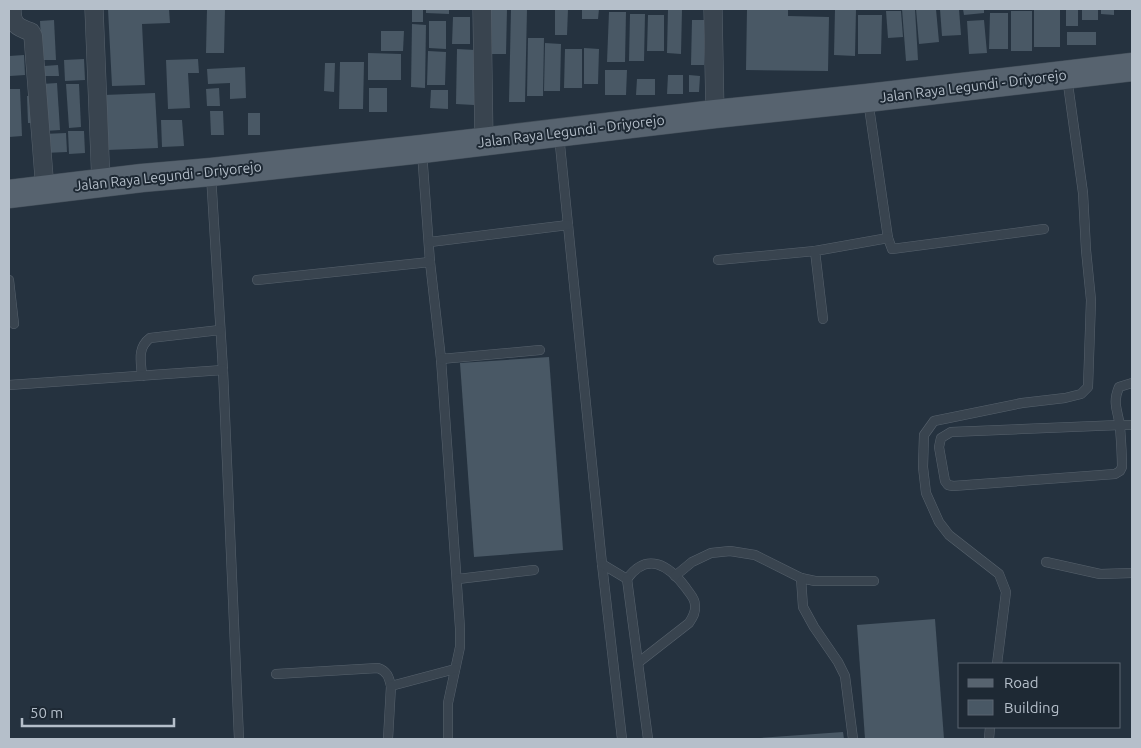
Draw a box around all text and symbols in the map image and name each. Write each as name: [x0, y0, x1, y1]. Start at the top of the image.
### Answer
street label: Jalan Raya Legundi - Driyorejo: [879, 67, 1067, 105]
street label: Jalan Raya Legundi - Driyorejo: [477, 112, 665, 150]
street label: Jalan Raya Legundi - Driyorejo: [74, 158, 262, 194]
legend: [958, 663, 1121, 728]
text: Road: [1004, 674, 1039, 691]
scale bar: [22, 696, 175, 728]
text: Building: [1004, 699, 1059, 716]
text: 50 m: [30, 704, 63, 721]

